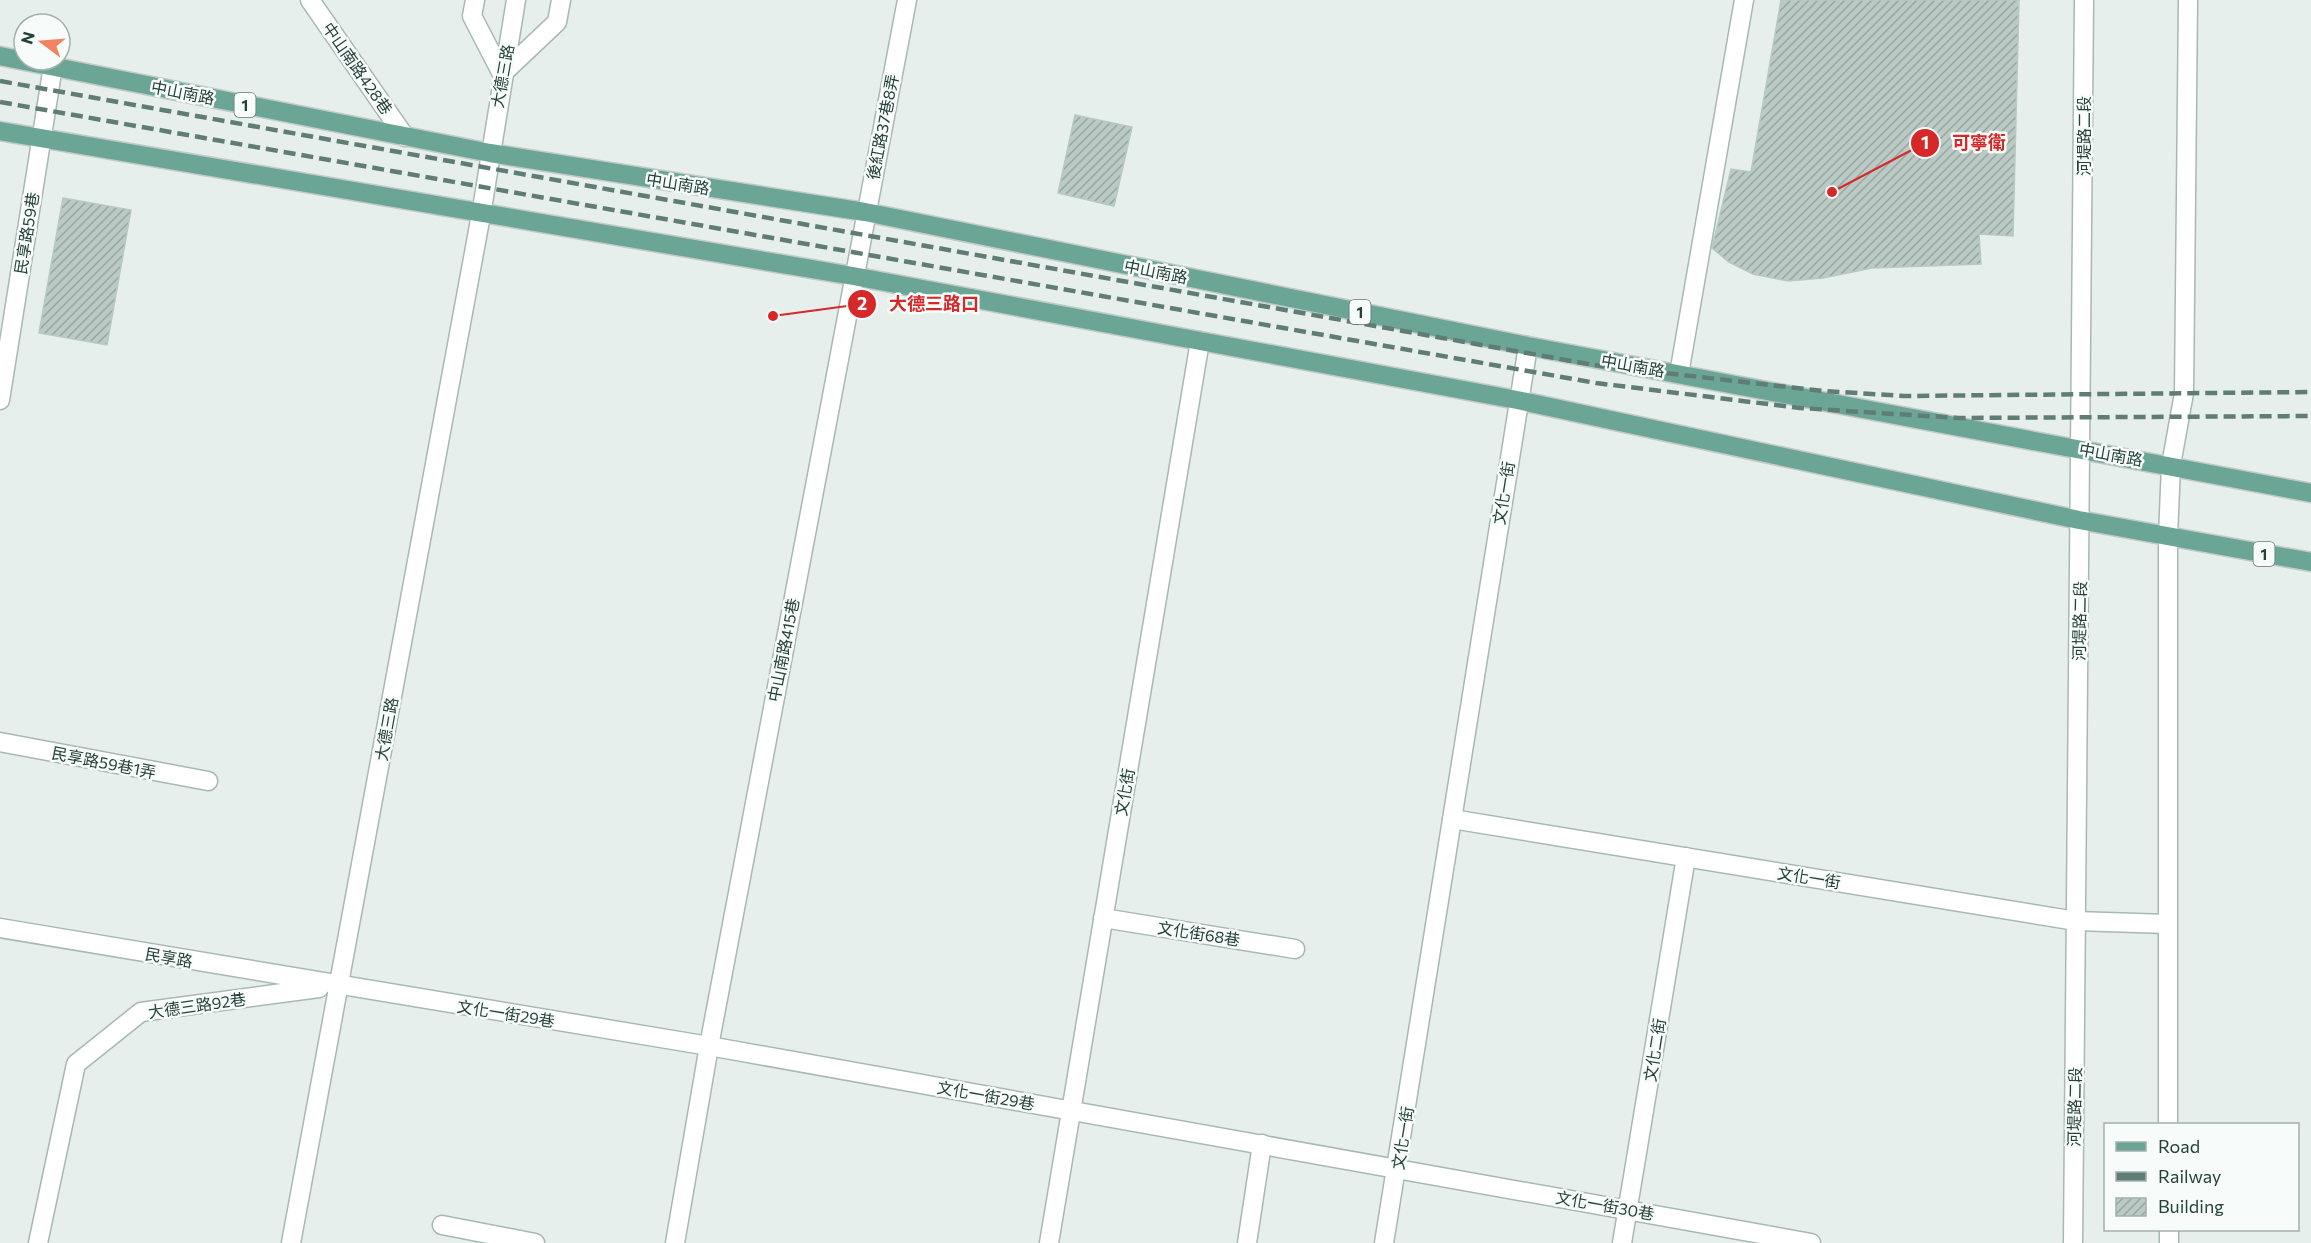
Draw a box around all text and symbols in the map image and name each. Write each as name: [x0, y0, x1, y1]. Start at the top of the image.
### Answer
north arrow: [12, 12, 72, 72]
street label: 中山南路428巷: [319, 18, 397, 118]
text: N: [16, 29, 38, 46]
street label: 大德三路: [487, 43, 517, 109]
street label: 後紅路37巷8弄: [862, 73, 902, 181]
street label: 中山南路: [150, 77, 216, 107]
road number: 1: [234, 93, 256, 117]
street label: 河堤路二段: [2074, 96, 2093, 176]
callout: 可寧衛: [1910, 125, 2018, 161]
text: 1: [1921, 131, 1929, 153]
text: 可寧衛: [1952, 131, 2006, 153]
street label: 中山南路: [645, 169, 711, 197]
street label: 民享路59巷: [10, 191, 42, 275]
street label: 中山南路: [1123, 256, 1189, 286]
callout: 大德三路口: [847, 286, 991, 322]
text: 2: [857, 292, 867, 314]
text: 大德三路口: [889, 292, 979, 314]
road number: 1: [1350, 300, 1370, 324]
street label: 中山南路: [1600, 350, 1666, 380]
street label: 中山南路: [2078, 439, 2144, 469]
street label: 文化一街: [1489, 460, 1517, 526]
road number: 1: [2254, 542, 2274, 566]
street label: 河堤路二段: [2069, 581, 2089, 661]
street label: 中山南路415巷: [764, 597, 802, 703]
street label: 大德三路: [371, 696, 401, 762]
street label: 民享路59巷1弄: [50, 743, 158, 781]
street label: 文化街: [1110, 767, 1138, 817]
street label: 文化一街: [1776, 863, 1842, 891]
street label: 文化街68巷: [1156, 917, 1242, 949]
street label: 民享路: [144, 943, 194, 971]
street label: 大德三路92巷: [147, 989, 247, 1021]
street label: 文化一街29巷: [456, 996, 556, 1030]
street label: 文化二街: [1640, 1017, 1668, 1083]
street label: 河堤路二段: [2064, 1067, 2084, 1147]
street label: 文化一街29巷: [936, 1077, 1036, 1113]
street label: 文化一街: [1388, 1105, 1416, 1171]
legend: [2104, 1123, 2299, 1231]
text: Road: [2158, 1135, 2200, 1157]
text: Railway: [2158, 1165, 2221, 1187]
street label: 文化一街30巷: [1554, 1187, 1656, 1223]
text: Building: [2158, 1195, 2224, 1217]

